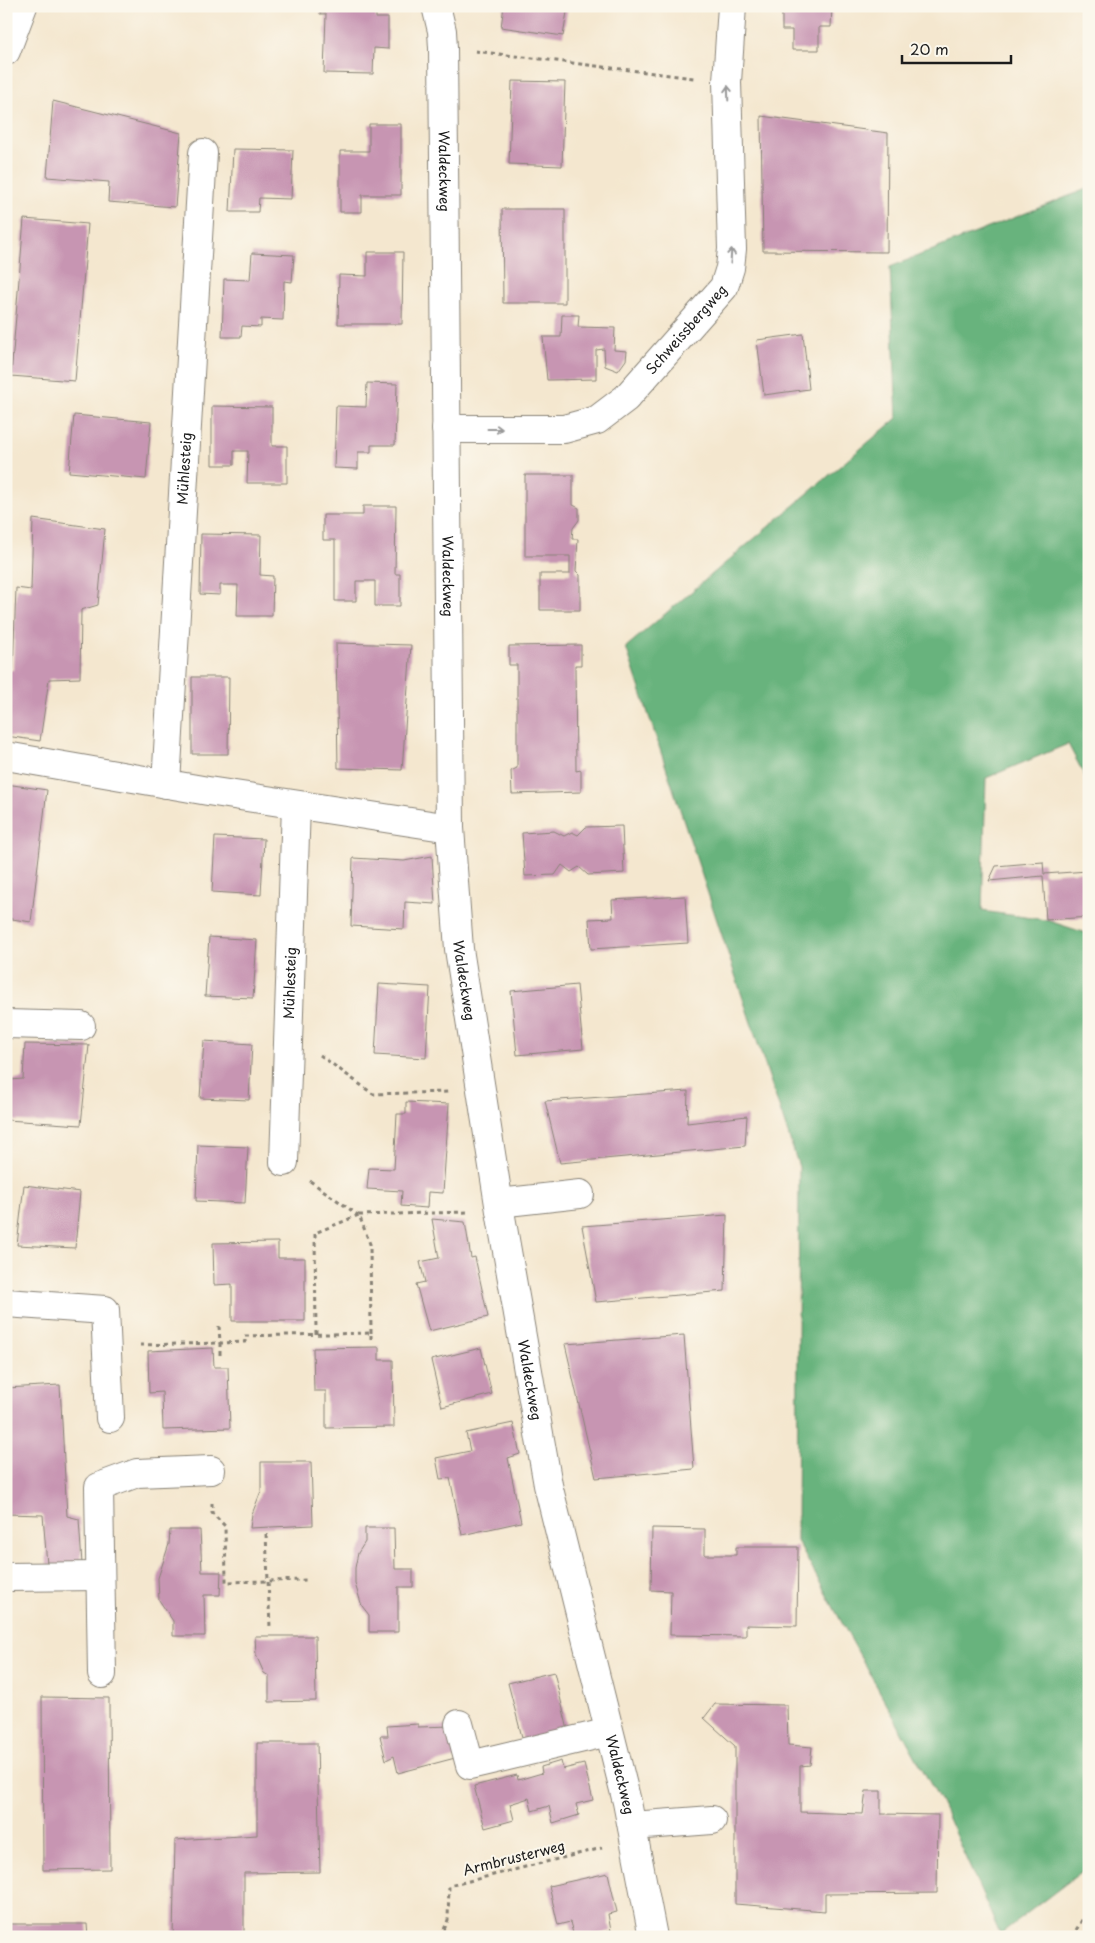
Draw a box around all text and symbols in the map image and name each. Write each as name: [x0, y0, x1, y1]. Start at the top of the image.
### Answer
scale bar: [902, 32, 1011, 64]
text: 20 m: [910, 37, 949, 60]
one-way arrow: [723, 85, 732, 101]
street label: Waldeckweg: [434, 130, 455, 212]
one-way arrow: [727, 248, 736, 264]
street label: Schweissbergweg: [641, 280, 732, 379]
one-way arrow: [486, 424, 503, 434]
street label: Mühlesteig: [171, 432, 197, 505]
street label: Waldeckweg: [437, 535, 459, 617]
street label: Waldeckweg: [448, 939, 481, 1022]
street label: Mühlesteig: [278, 947, 301, 1020]
street label: Waldeckweg: [513, 1338, 548, 1422]
street label: Waldeckweg: [601, 1732, 640, 1816]
street label: Armbrusterweg: [461, 1835, 567, 1880]

